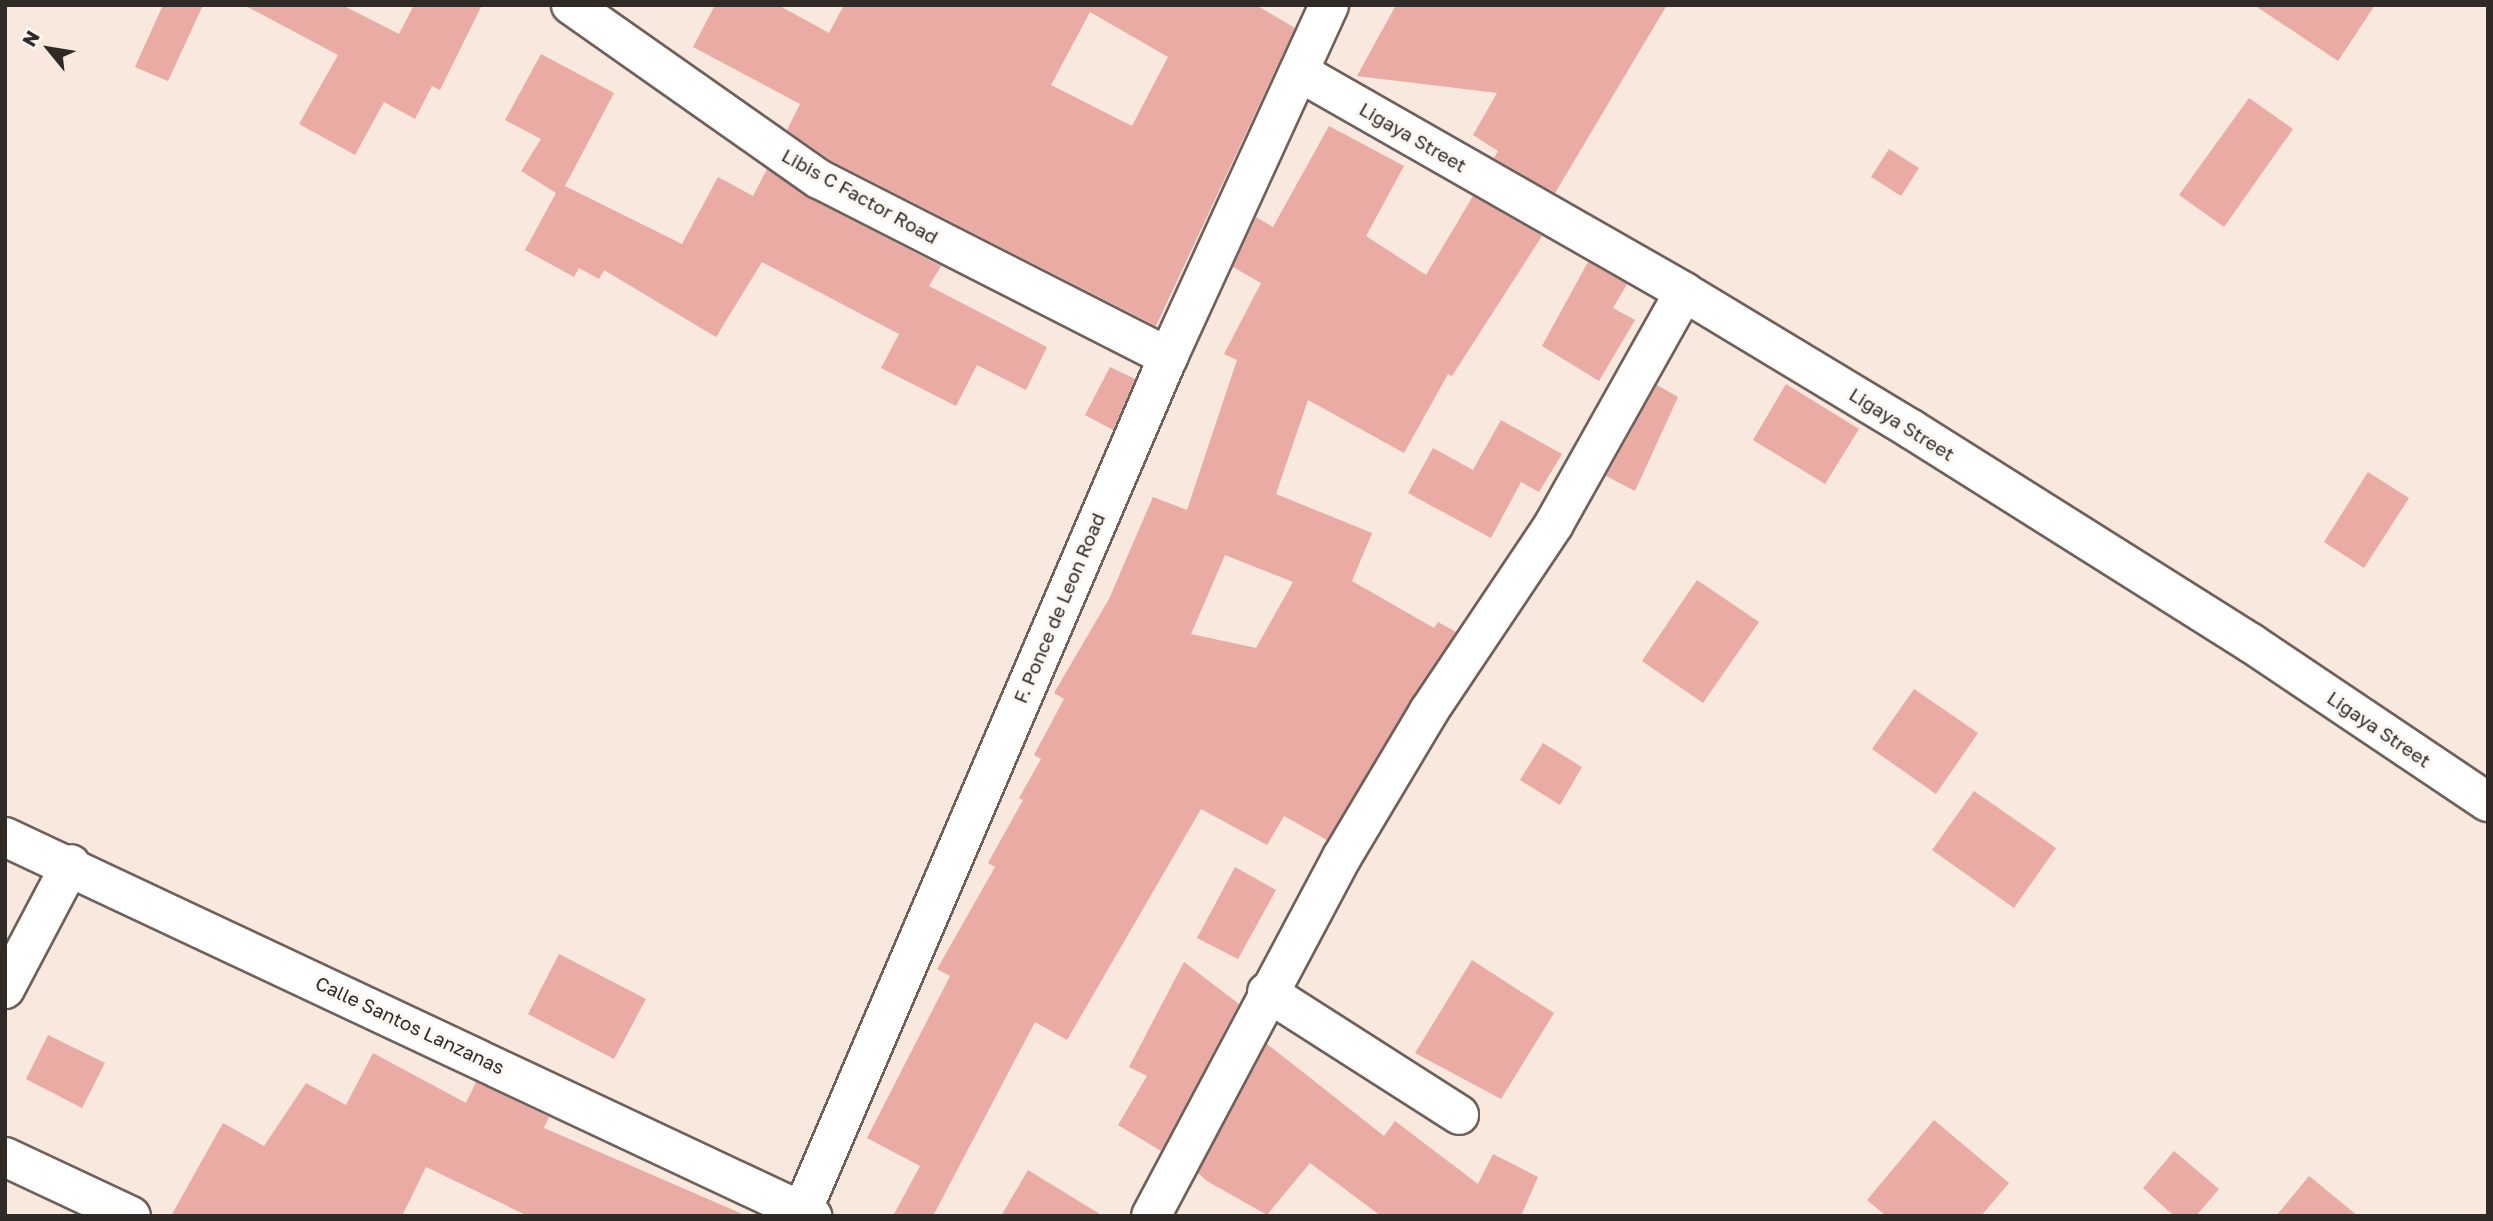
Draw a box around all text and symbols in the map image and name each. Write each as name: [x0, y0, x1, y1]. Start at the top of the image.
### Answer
north arrow: [14, 14, 84, 84]
text: N: [17, 26, 44, 50]
street label: Ligaya Street: [1355, 97, 1471, 177]
street label: Libis C Factor Road: [778, 144, 942, 248]
street label: Ligaya Street: [1845, 383, 1959, 465]
street label: F. Ponce de Leon Road: [1009, 509, 1109, 707]
street label: Ligaya Street: [2323, 686, 2435, 772]
street label: Calle Santos Lanzanas: [312, 971, 508, 1079]

